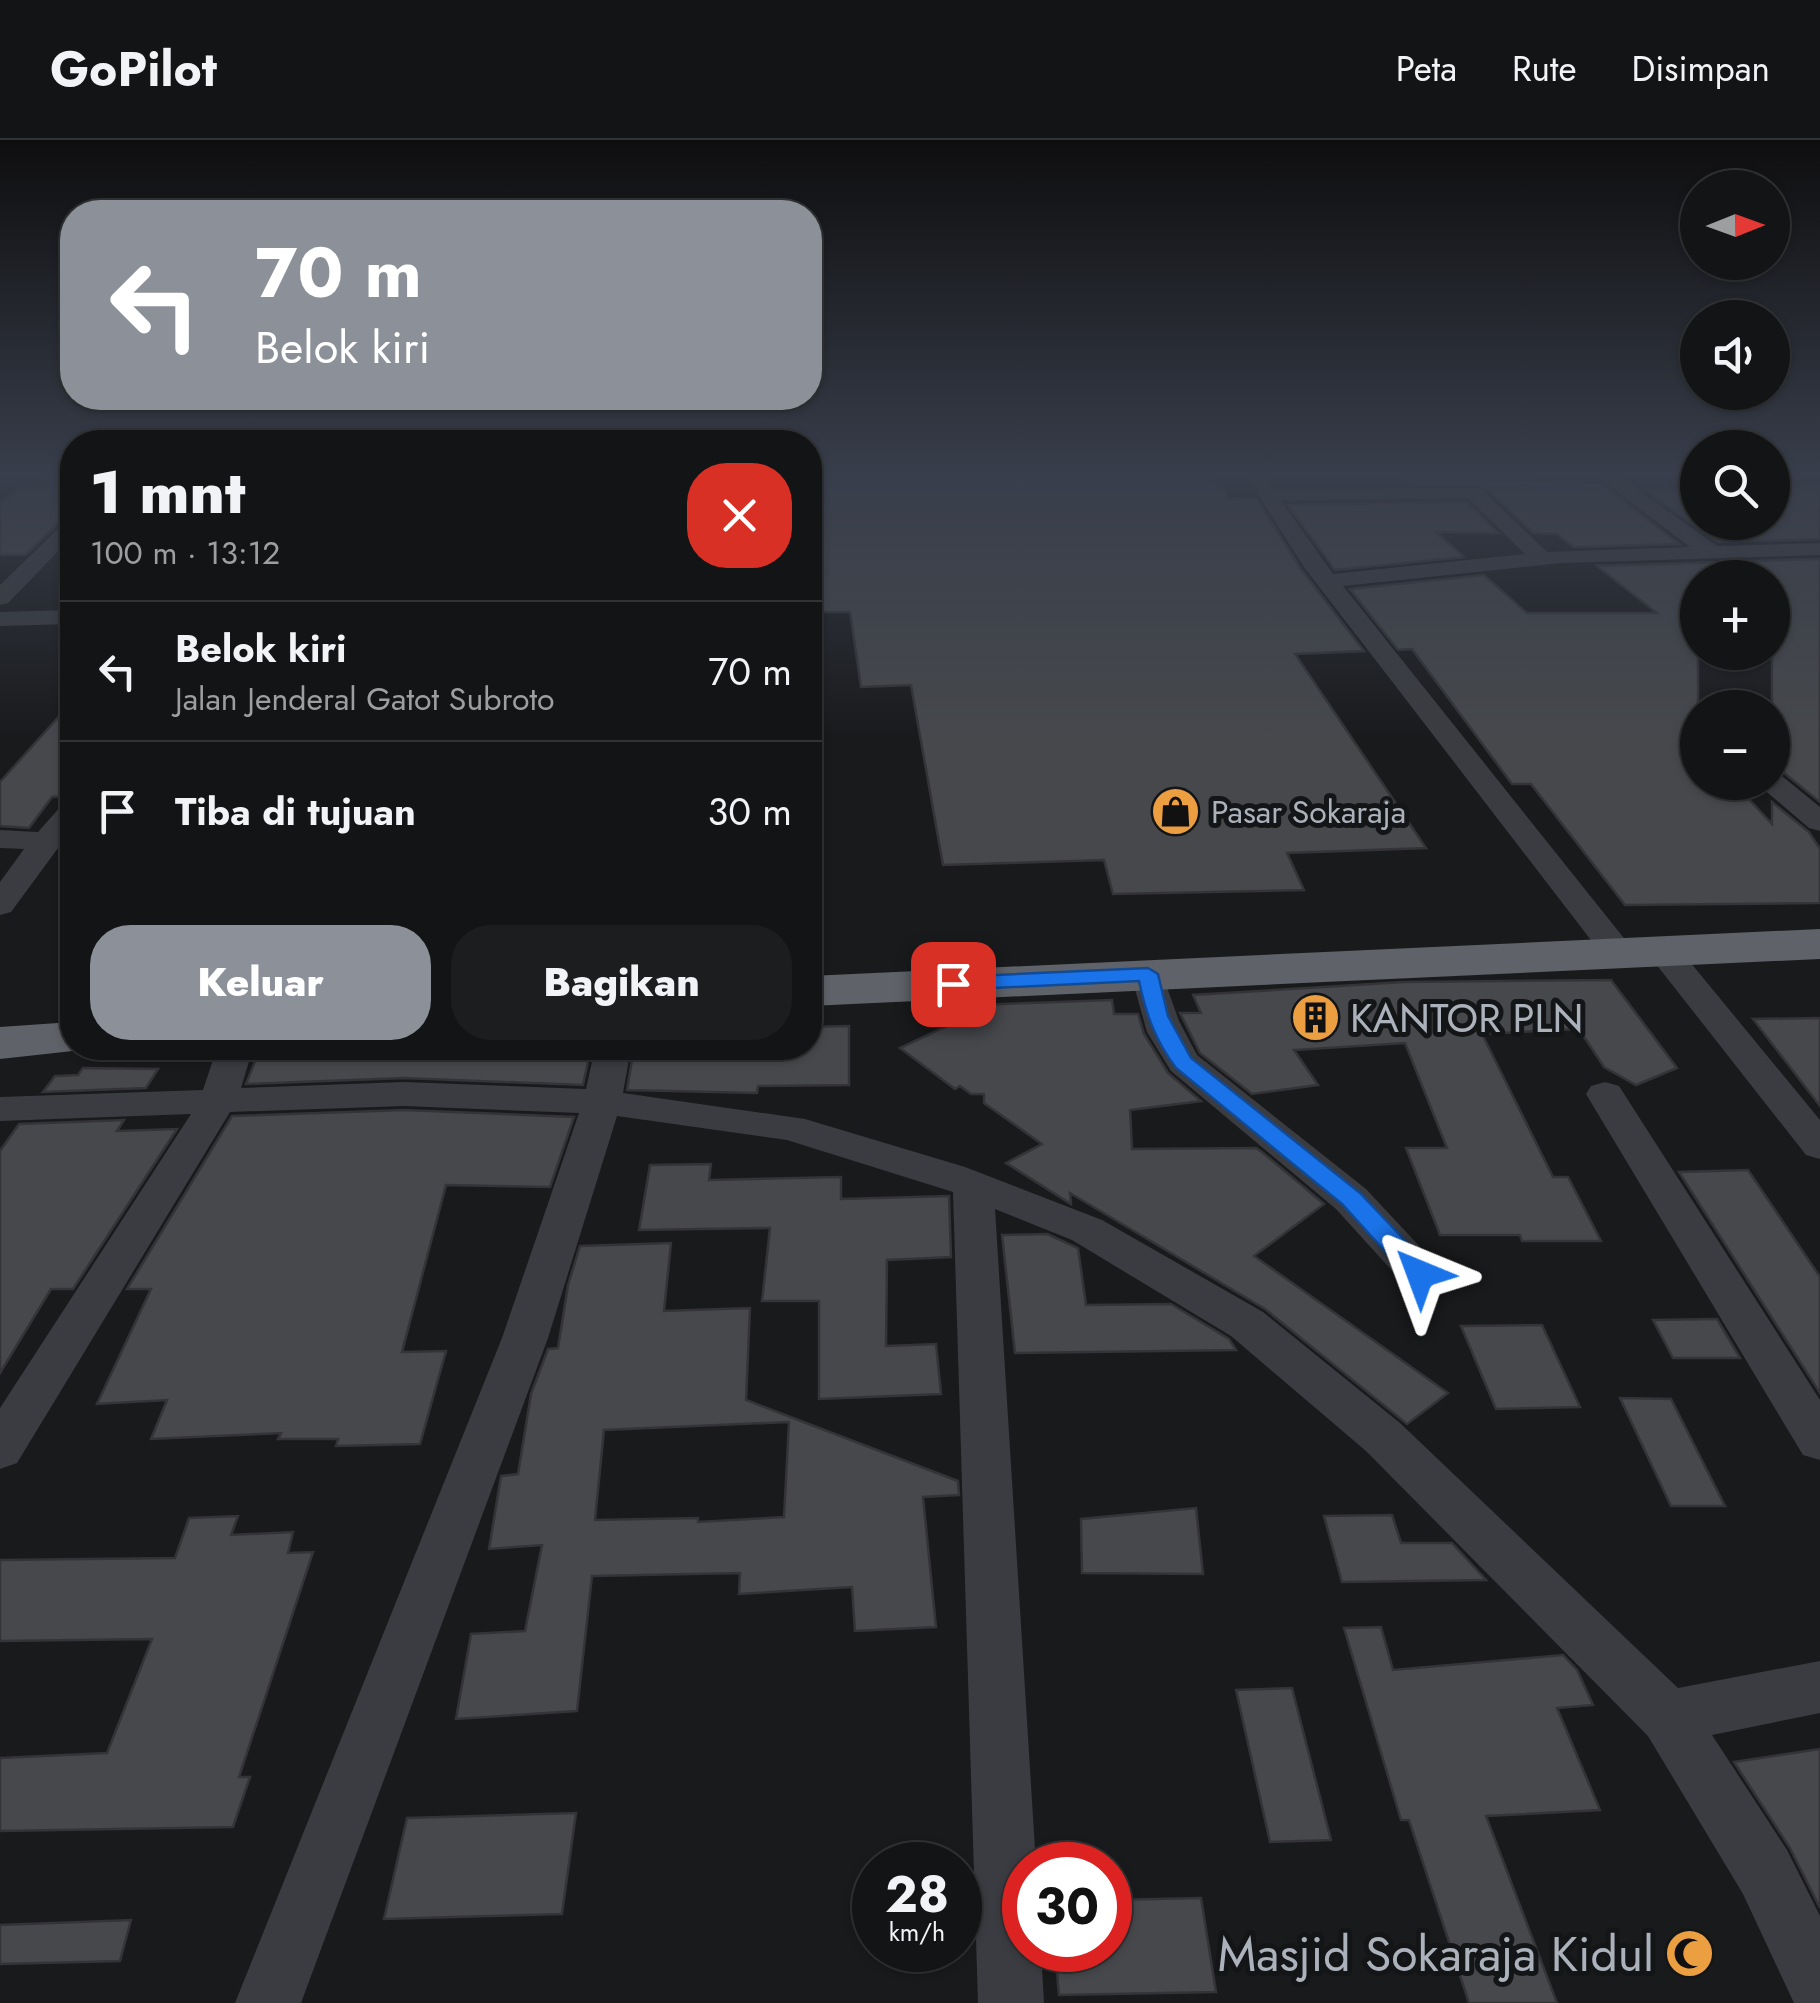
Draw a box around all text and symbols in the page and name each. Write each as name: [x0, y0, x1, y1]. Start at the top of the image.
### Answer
text: GoPilot: [50, 35, 217, 104]
text: Peta: [1396, 44, 1457, 94]
text: Rute: [1512, 44, 1576, 94]
text: Disimpan: [1631, 44, 1770, 94]
north arrow: [1680, 170, 1790, 280]
map controls: [1680, 170, 1790, 800]
text: 70 m: [255, 222, 422, 323]
icon: left: [90, 240, 220, 370]
button: sound: [1680, 300, 1790, 410]
text: Belok kiri: [255, 315, 430, 380]
button: search: [1680, 430, 1790, 540]
text: 1 mnt: [90, 449, 245, 536]
button: close: [687, 463, 792, 568]
text: 100 m · 13:12: [90, 530, 280, 576]
button: +: [1680, 560, 1790, 670]
text: Belok kiri: [175, 621, 347, 676]
icon: left: [90, 644, 145, 699]
text: 70 m: [708, 644, 792, 699]
text: Jalan Jenderal Gatot Subroto: [175, 676, 555, 722]
button: −: [1680, 690, 1790, 800]
icon: arrive: [90, 784, 145, 839]
text: Tiba di tujuan: [175, 784, 416, 839]
text: 30 m: [707, 784, 792, 839]
shop icon: Pasar Sokaraja: [1150, 786, 1202, 838]
place label: Pasar Sokaraja: [1211, 789, 1406, 835]
button: Keluar: [90, 925, 431, 1040]
button: Bagikan: [451, 925, 792, 1040]
pin: [911, 942, 996, 1027]
icon: arrive: [926, 957, 981, 1012]
place label: KANTOR PLN: [1350, 989, 1584, 1047]
building icon: KANTOR PLN: [1289, 992, 1341, 1044]
position arrow: [1368, 1222, 1472, 1326]
speed limit sign: 30: [1002, 1842, 1132, 1972]
text: 28: [885, 1858, 949, 1931]
text: km/h: [889, 1914, 945, 1950]
place label: Masjid Sokaraja Kidul: [1217, 1920, 1654, 1989]
mosque icon: Masjid Sokaraja Kidul: [1663, 1928, 1715, 1980]

